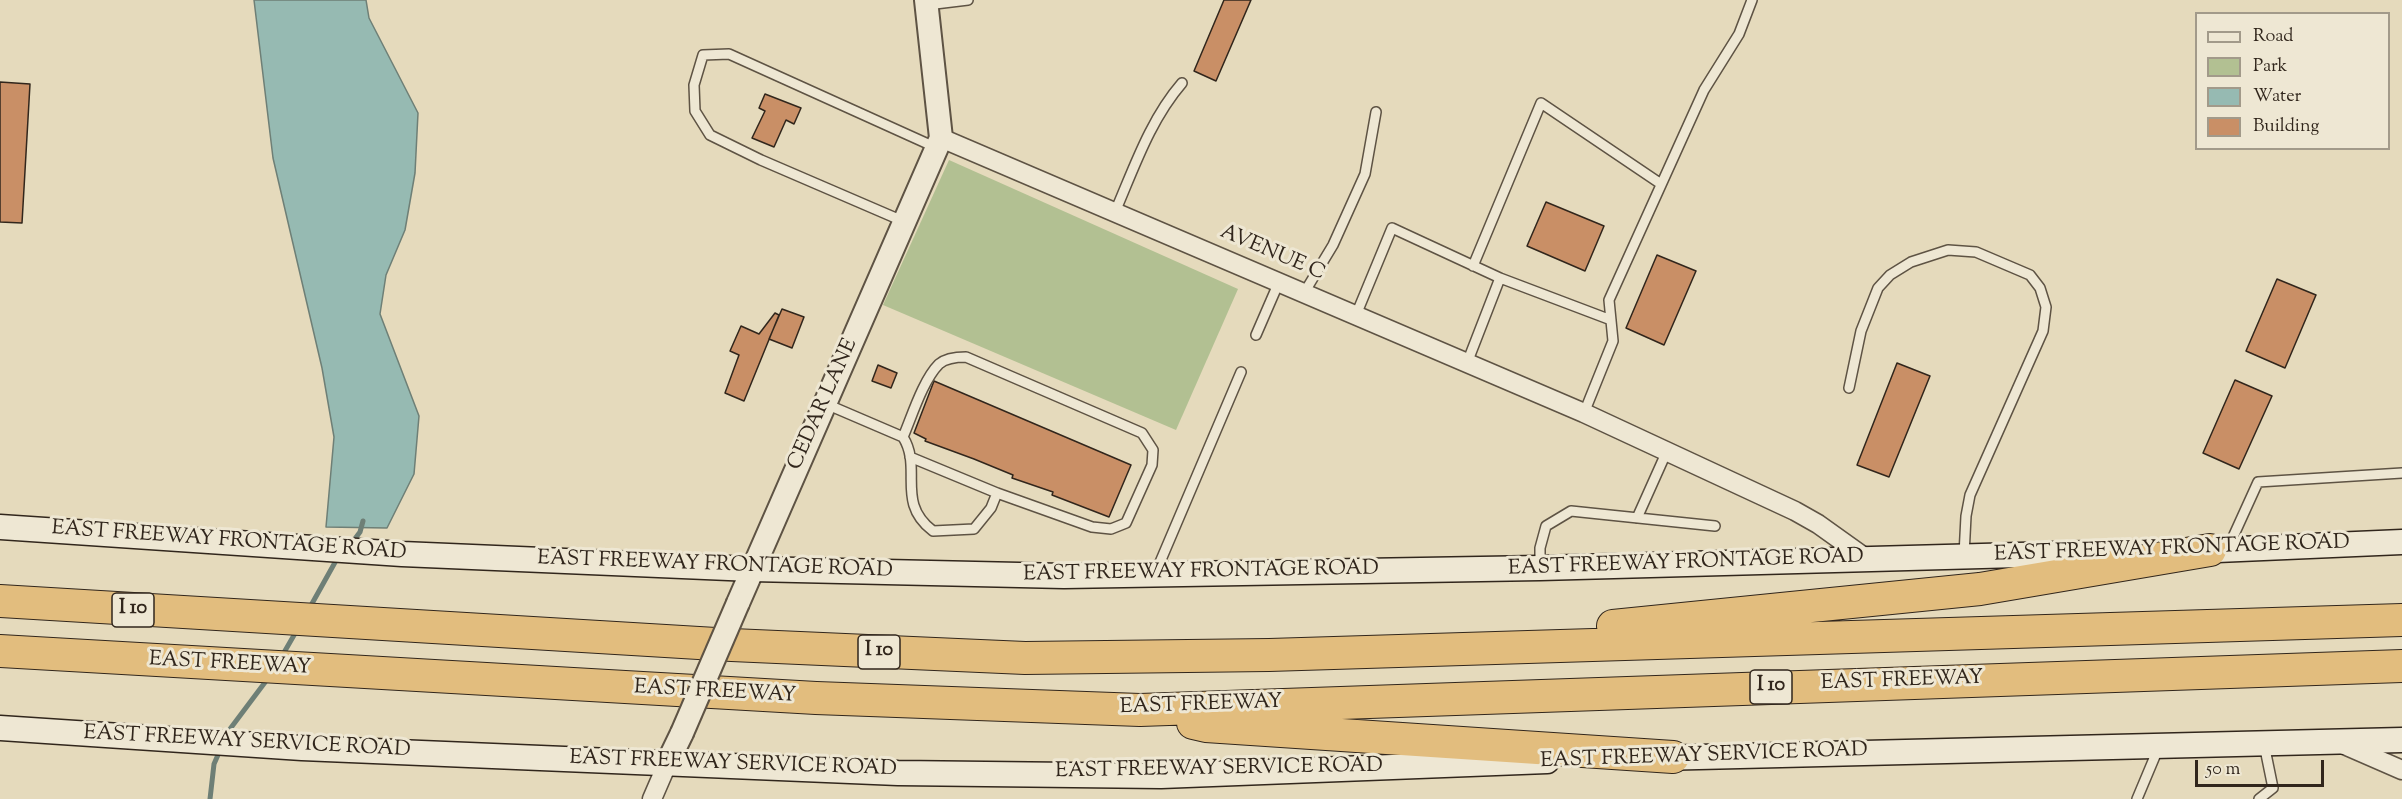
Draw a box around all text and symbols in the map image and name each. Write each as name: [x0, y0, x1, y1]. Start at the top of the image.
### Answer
legend: [2195, 12, 2390, 150]
text: Road: [2253, 24, 2293, 50]
text: Park: [2253, 54, 2287, 80]
text: Water: [2253, 84, 2301, 110]
text: Building: [2253, 114, 2319, 140]
street label: AVENUE C: [1216, 221, 1328, 287]
street label: CEDAR LANE: [784, 335, 864, 475]
street label: EAST FREEWAY FRONTAGE ROAD: [51, 517, 407, 567]
street label: EAST FREEWAY FRONTAGE ROAD: [1994, 531, 2350, 569]
street label: EAST FREEWAY FRONTAGE ROAD: [1508, 545, 1864, 583]
street label: EAST FREEWAY FRONTAGE ROAD: [537, 547, 893, 585]
street label: EAST FREEWAY FRONTAGE ROAD: [1023, 557, 1379, 589]
road number: I 10: [112, 593, 154, 627]
road number: I 10: [858, 635, 900, 669]
street label: EAST FREEWAY: [148, 648, 312, 682]
street label: EAST FREEWAY: [1820, 667, 1984, 697]
road number: I 10: [1750, 670, 1792, 704]
street label: EAST FREEWAY: [633, 676, 797, 710]
street label: EAST FREEWAY: [1119, 691, 1283, 721]
street label: EAST FREEWAY SERVICE ROAD: [83, 722, 411, 764]
street label: EAST FREEWAY SERVICE ROAD: [1540, 739, 1868, 775]
street label: EAST FREEWAY SERVICE ROAD: [569, 747, 897, 783]
scale bar: [2198, 748, 2327, 786]
street label: EAST FREEWAY SERVICE ROAD: [1055, 755, 1383, 785]
text: 50 m: [2206, 757, 2240, 783]

